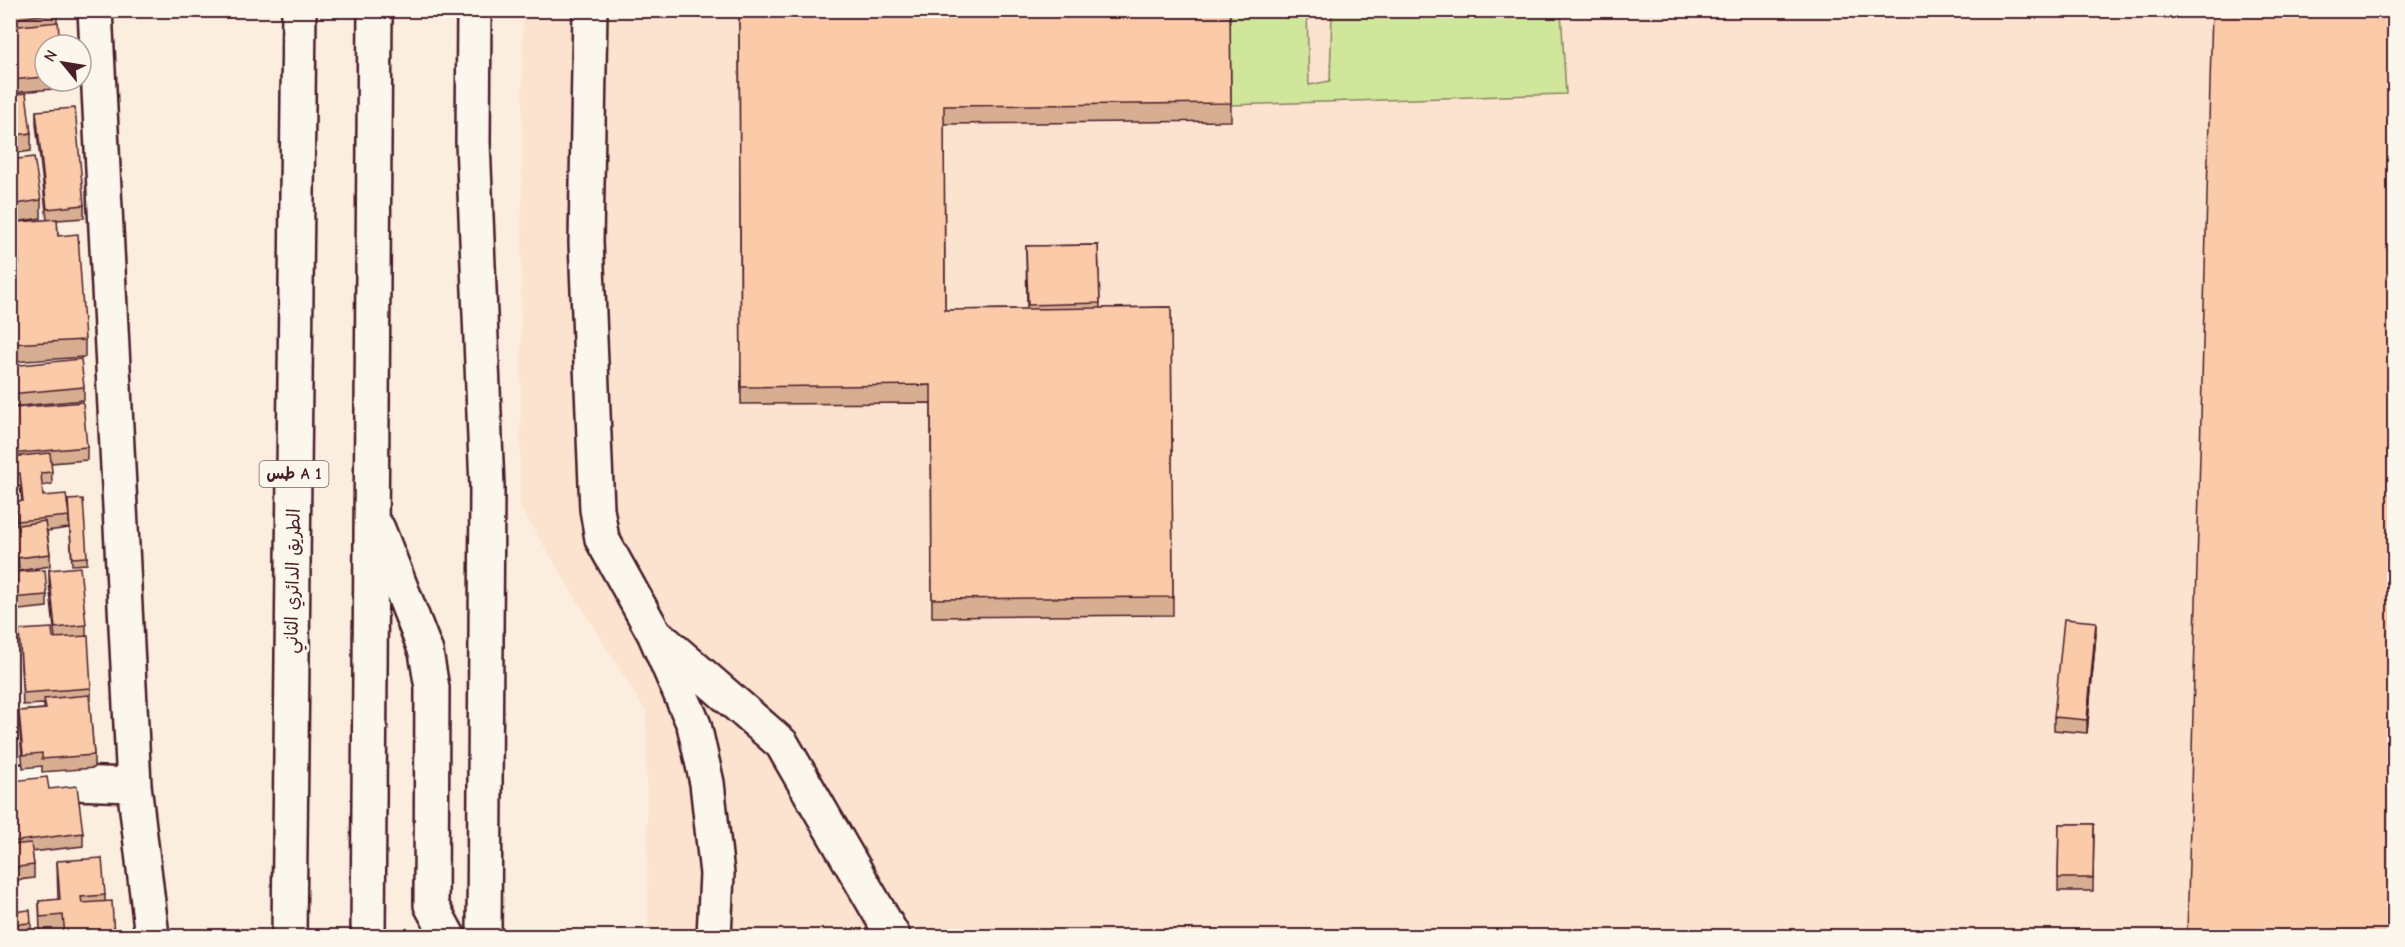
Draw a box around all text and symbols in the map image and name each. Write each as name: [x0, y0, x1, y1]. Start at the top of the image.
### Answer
north arrow: [33, 33, 93, 93]
text: N: [40, 47, 61, 65]
road number: طس A 1: [260, 461, 328, 487]
street label: الطريق الدائري الثاني: [281, 508, 310, 654]

